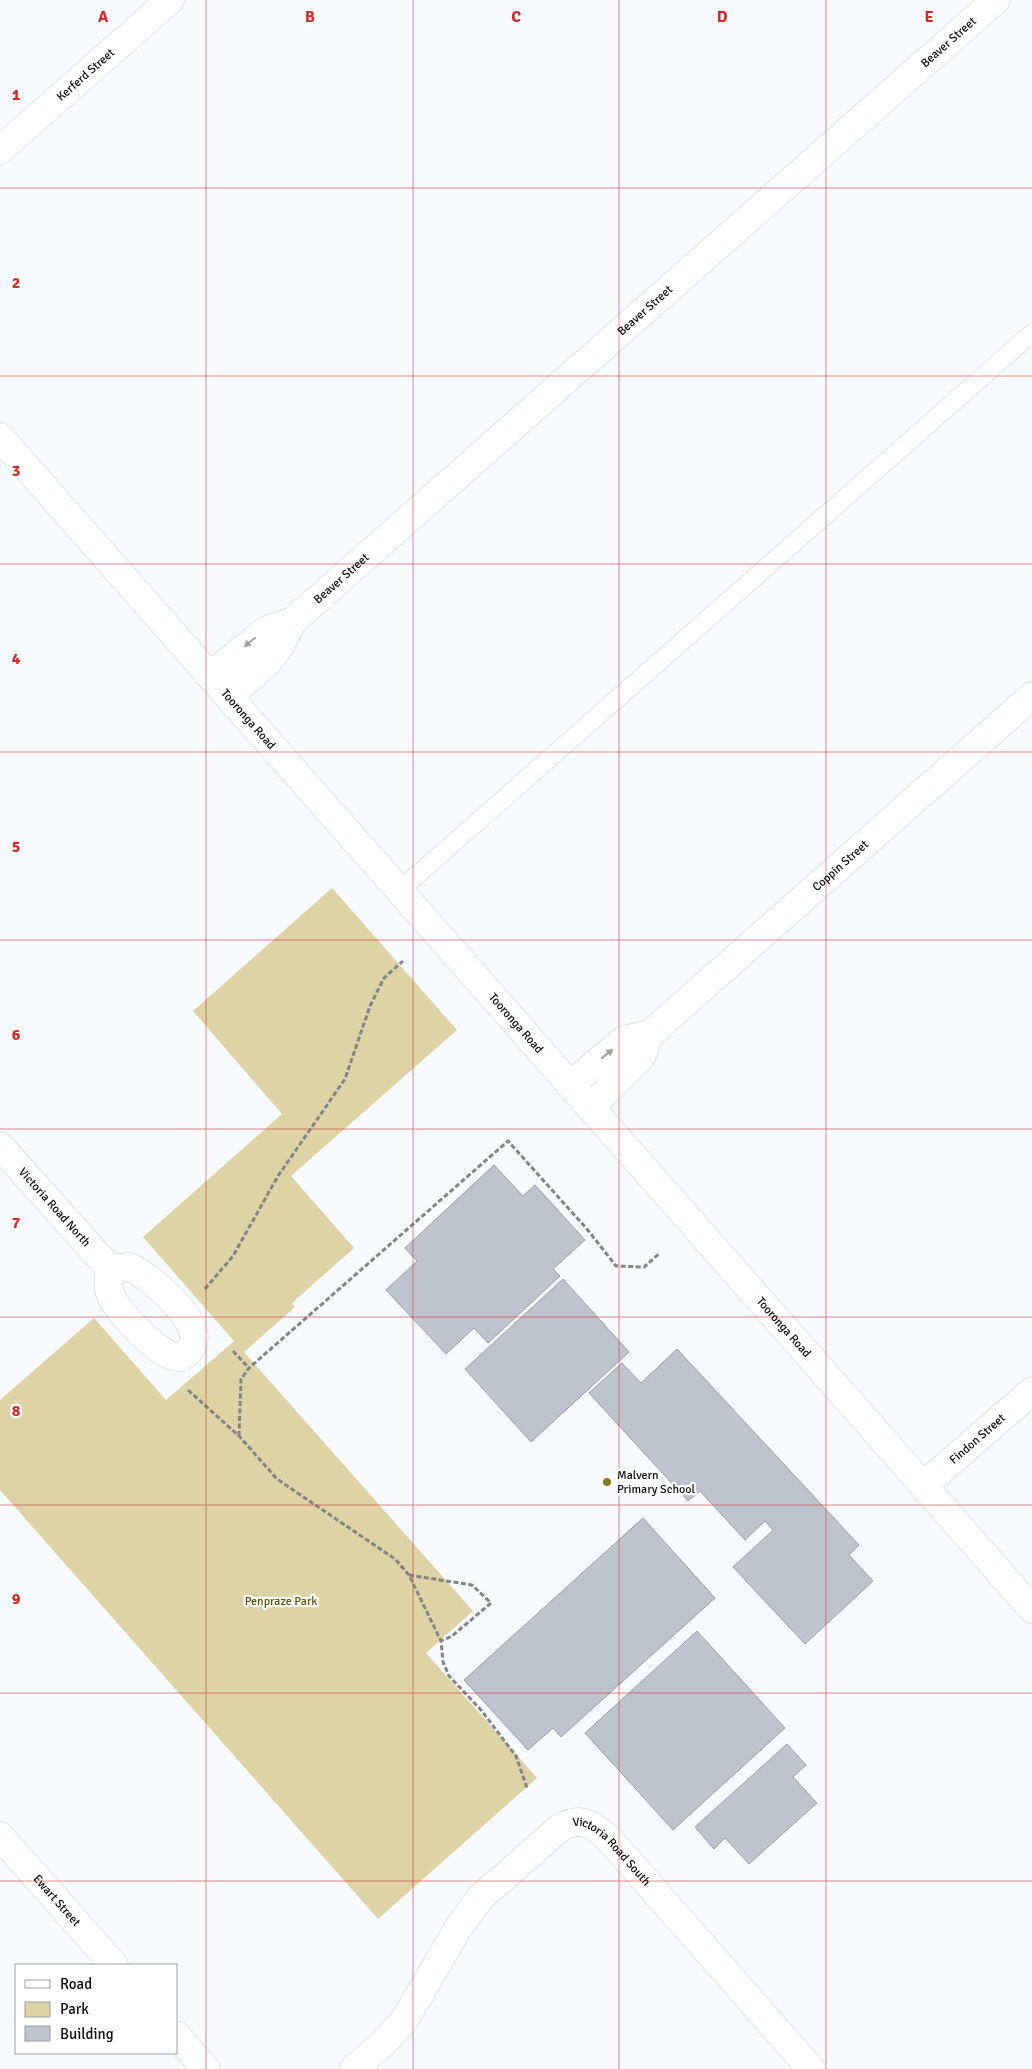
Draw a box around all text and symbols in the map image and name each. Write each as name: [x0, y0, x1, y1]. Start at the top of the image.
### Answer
text: A: [98, 7, 109, 27]
text: B: [305, 7, 315, 27]
text: C: [511, 7, 521, 27]
text: D: [717, 7, 728, 27]
text: E: [924, 7, 934, 27]
street label: Beaver Street: [918, 14, 979, 71]
street label: Kerferd Street: [53, 45, 118, 104]
text: 1: [12, 85, 21, 105]
text: 2: [12, 273, 20, 293]
street label: Beaver Street: [614, 282, 676, 339]
text: 3: [12, 461, 20, 481]
street label: Beaver Street: [310, 550, 372, 607]
one-way arrow: [243, 637, 256, 648]
text: 4: [12, 649, 21, 669]
street label: Tooronga Road: [218, 686, 279, 752]
text: 5: [12, 837, 20, 857]
street label: Coppin Street: [809, 837, 871, 894]
street label: Tooronga Road: [486, 990, 547, 1056]
text: 6: [12, 1025, 21, 1045]
one-way arrow: [600, 1049, 613, 1059]
street label: Victoria Road North: [15, 1164, 94, 1250]
text: 7: [12, 1213, 21, 1233]
street label: Tooronga Road: [753, 1294, 814, 1360]
text: 8: [12, 1401, 21, 1421]
street label: Findon Street: [946, 1410, 1008, 1467]
place label: Malvern Primary School: [617, 1468, 695, 1497]
marker: Malvern Primary School: [601, 1476, 613, 1488]
text: 9: [12, 1589, 21, 1609]
park label: Penpraze Park: [245, 1594, 317, 1609]
street label: Victoria Road South: [572, 1814, 654, 1889]
street label: Ewart Street: [30, 1871, 84, 1929]
legend: [15, 1964, 178, 2054]
text: Road: [60, 1975, 92, 1993]
text: Park: [60, 2000, 89, 2018]
text: Building: [60, 2025, 114, 2043]

